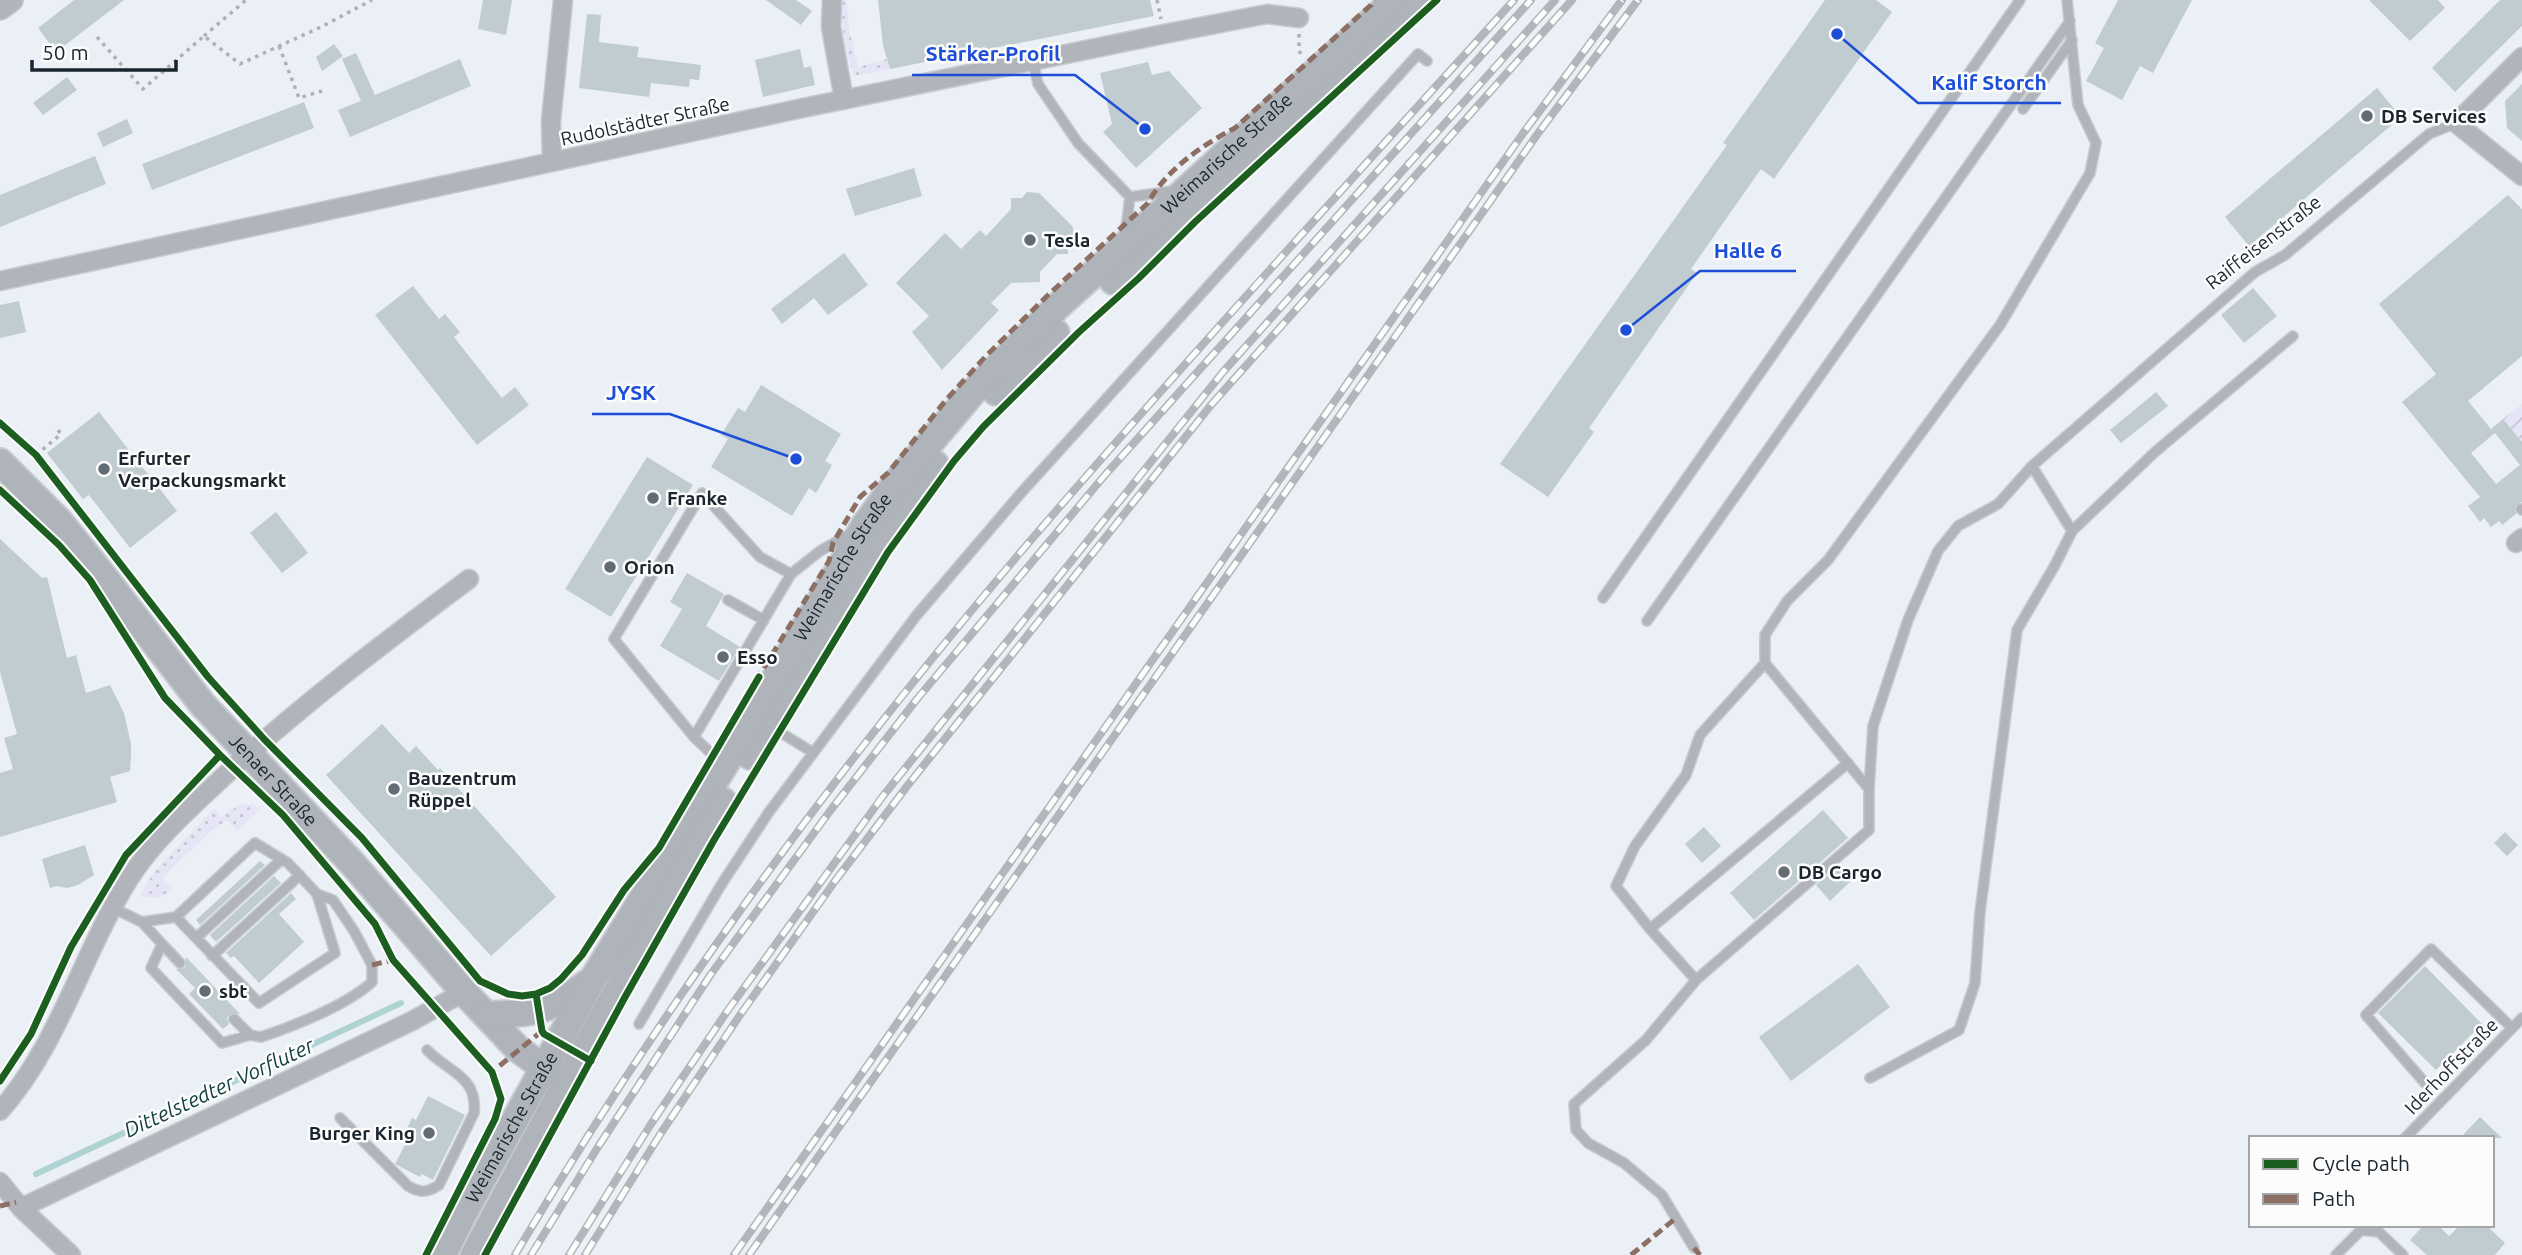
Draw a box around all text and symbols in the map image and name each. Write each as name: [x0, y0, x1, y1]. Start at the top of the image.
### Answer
scale bar: [32, 28, 175, 72]
callout: Stärker-Profil: [912, 33, 1075, 75]
text: 50 m: [42, 40, 89, 64]
text: Stärker-Profil: [926, 41, 1060, 65]
callout: Kalif Storch: [1918, 61, 2061, 103]
text: Kalif Storch: [1931, 70, 2047, 94]
street label: Weimarische Straße: [1156, 88, 1296, 218]
street label: Rudolstädter Straße: [558, 92, 732, 150]
place label: DB Services: [2381, 105, 2486, 127]
marker: DB Services: [2359, 108, 2375, 124]
street label: Raiffeisenstraße: [2201, 190, 2325, 294]
place label: Tesla: [1044, 229, 1090, 251]
callout: Halle 6: [1700, 229, 1796, 271]
marker: Tesla: [1022, 232, 1038, 248]
text: Halle 6: [1714, 238, 1782, 262]
callout: JYSK: [592, 372, 670, 414]
text: JYSK: [606, 380, 656, 404]
place label: Erfurter Verpackungsmarkt: [118, 447, 286, 491]
marker: Erfurter Verpackungsmarkt: [96, 461, 112, 477]
place label: Franke: [667, 487, 727, 509]
street label: Weimarische Straße: [789, 488, 896, 645]
marker: Franke: [645, 490, 661, 506]
place label: Orion: [624, 556, 675, 578]
marker: Orion: [602, 559, 618, 575]
place label: Esso: [737, 646, 778, 668]
marker: Esso: [715, 649, 731, 665]
street label: Jenaer Straße: [225, 729, 322, 831]
place label: Bauzentrum Rüppel: [408, 767, 517, 811]
marker: Bauzentrum Rüppel: [386, 781, 402, 797]
place label: DB Cargo: [1798, 861, 1882, 883]
marker: DB Cargo: [1776, 864, 1792, 880]
place label: sbt: [219, 980, 248, 1002]
marker: sbt: [197, 983, 213, 999]
street label: Iderhoffstraße: [2400, 1014, 2502, 1118]
water label: Dittelstedter Vorfluter: [120, 1032, 318, 1142]
street label: Weimarische Straße: [461, 1048, 562, 1207]
place label: Burger King: [309, 1122, 415, 1144]
marker: Burger King: [421, 1125, 437, 1141]
legend: [2249, 1136, 2494, 1227]
text: Cycle path: [2312, 1151, 2410, 1175]
text: Path: [2312, 1186, 2355, 1210]

